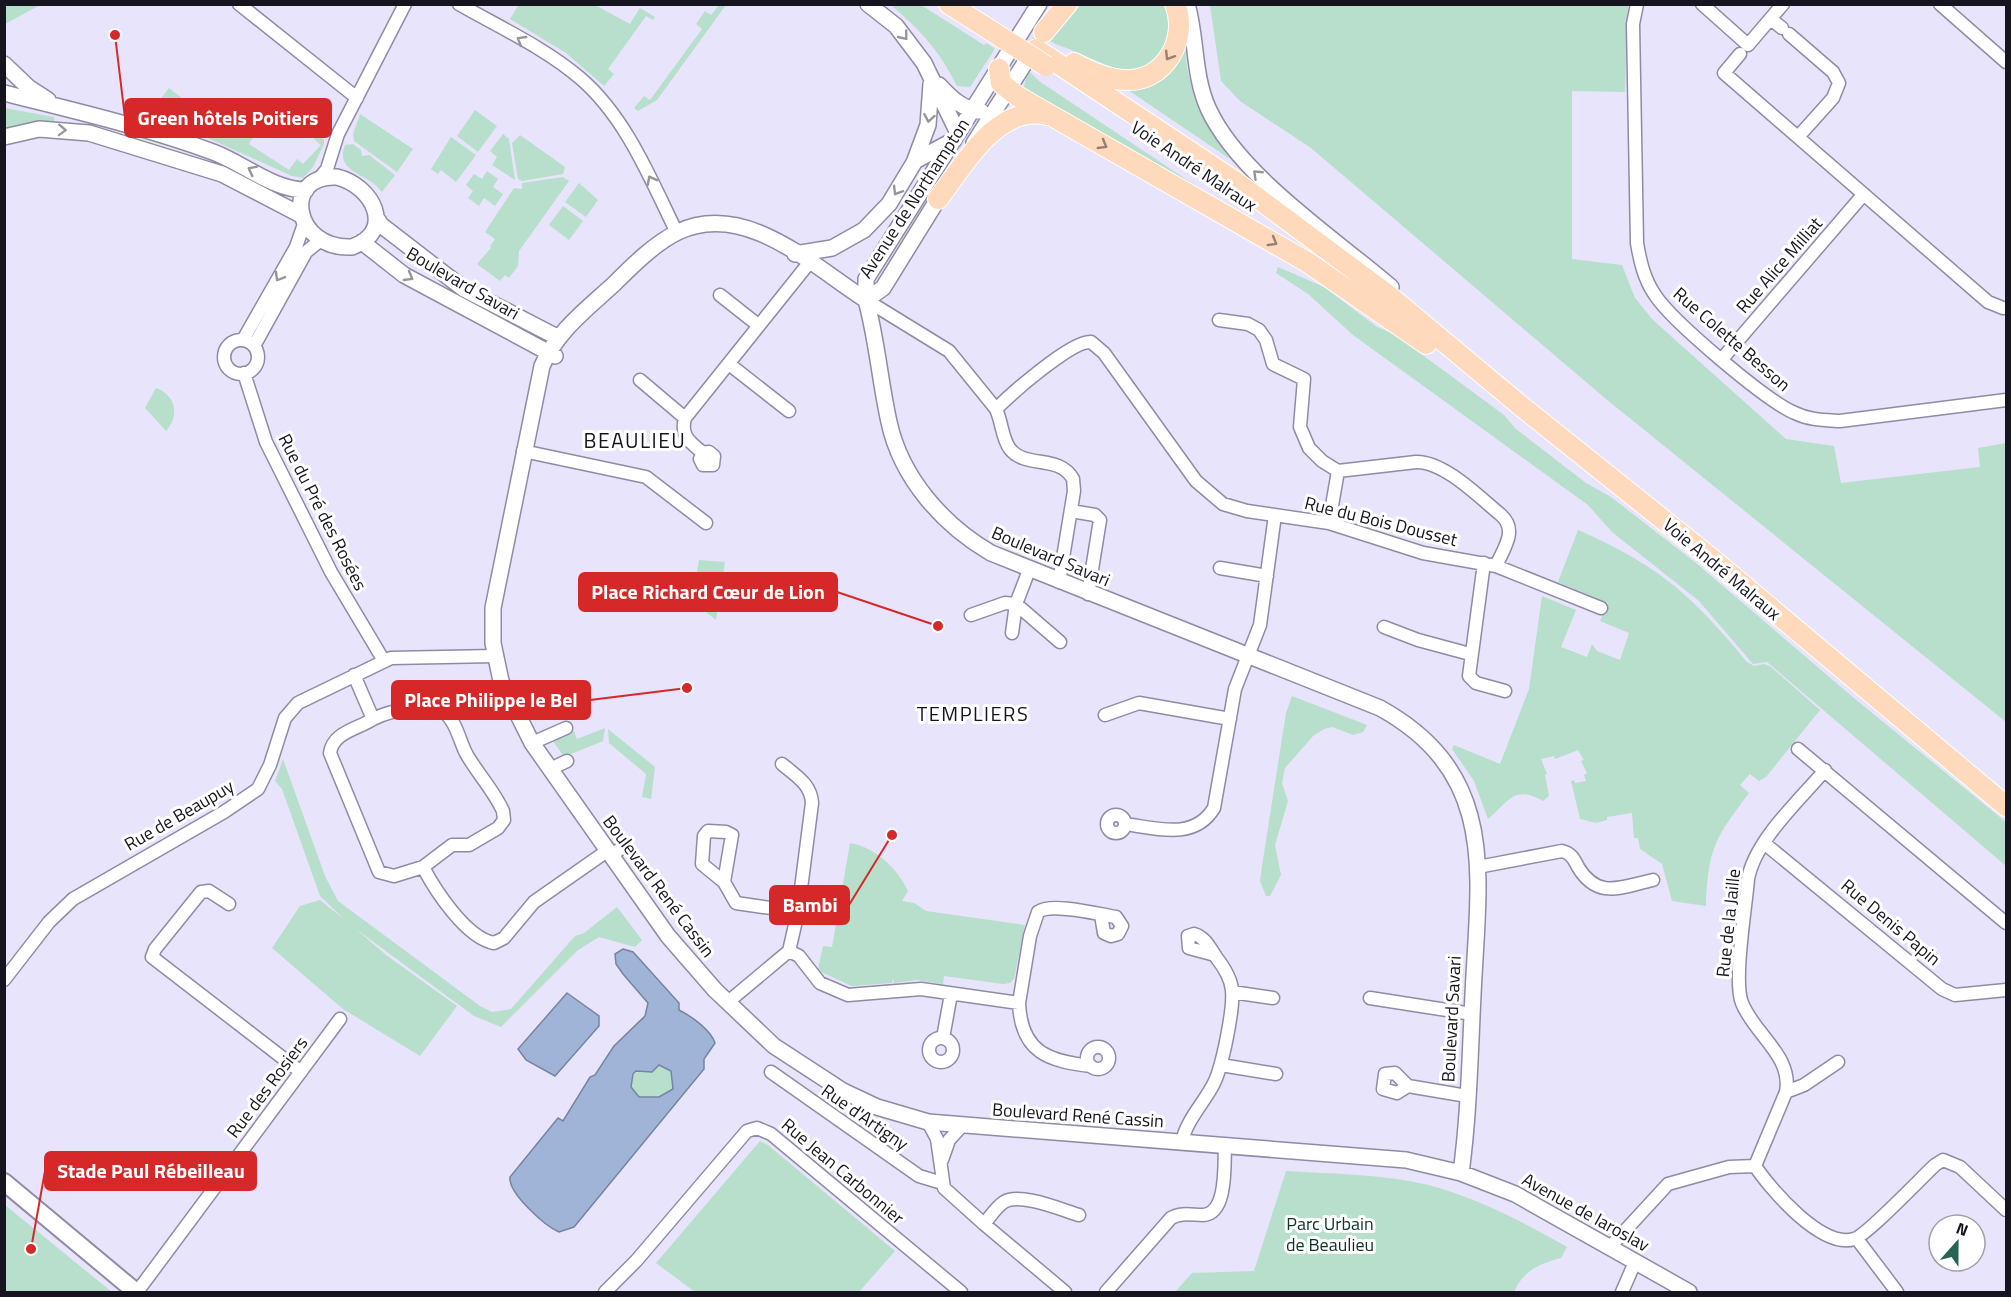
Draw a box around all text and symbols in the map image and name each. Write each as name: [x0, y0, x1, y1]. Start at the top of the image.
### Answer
one-way arrow: [896, 29, 907, 40]
one-way arrow: [517, 36, 527, 48]
one-way arrow: [1165, 50, 1177, 60]
callout: Green hôtels Poitiers: [125, 99, 331, 137]
text: Green hôtels Poitiers: [137, 102, 319, 133]
one-way arrow: [923, 112, 936, 122]
street label: Avenue de Northampton: [852, 113, 976, 283]
street label: Voie André Malraux: [1126, 114, 1262, 218]
one-way arrow: [57, 123, 66, 136]
one-way arrow: [1097, 138, 1107, 149]
one-way arrow: [248, 166, 259, 177]
one-way arrow: [1253, 170, 1264, 181]
one-way arrow: [647, 176, 658, 186]
one-way arrow: [892, 185, 904, 195]
street label: Rue Alice Milliat: [1729, 210, 1829, 319]
one-way arrow: [1267, 234, 1277, 246]
street label: Boulevard Savari: [401, 240, 525, 326]
one-way arrow: [403, 270, 413, 281]
one-way arrow: [275, 271, 286, 281]
street label: Rue Colette Besson: [1667, 280, 1797, 398]
district label: BEAULIEU: [584, 424, 686, 456]
street label: Rue du Pré des Rosées: [272, 429, 374, 595]
street label: Rue du Bois Dousset: [1302, 489, 1461, 553]
street label: Voie André Malraux: [1657, 512, 1787, 626]
street label: Boulevard Savari: [987, 519, 1115, 593]
callout: Place Richard Cœur de Lion: [579, 573, 837, 611]
text: Place Richard Cœur de Lion: [591, 576, 825, 607]
callout: Place Philippe le Bel: [392, 681, 590, 719]
text: Place Philippe le Bel: [404, 684, 578, 715]
district label: TEMPLIERS: [917, 698, 1029, 729]
street label: Rue de Beaupuy: [119, 772, 239, 857]
street label: Boulevard René Cassin: [596, 809, 722, 963]
street label: Rue de la Jaille: [1709, 867, 1747, 979]
street label: Rue Denis Papin: [1835, 872, 1947, 972]
callout: Bambi: [770, 886, 849, 924]
text: Bambi: [782, 889, 838, 920]
street label: Boulevard Savari: [1434, 955, 1468, 1083]
street label: Rue des Rosiers: [220, 1031, 314, 1143]
street label: Rue d'Artigny: [816, 1077, 914, 1157]
street label: Boulevard René Cassin: [991, 1096, 1165, 1134]
street label: Rue Jean Carbonnier: [776, 1111, 910, 1231]
callout: Stade Paul Rébeilleau: [45, 1152, 256, 1190]
text: Stade Paul Rébeilleau: [57, 1155, 245, 1186]
street label: Avenue de Iaroslav: [1517, 1166, 1655, 1258]
park label: Parc Urbain de Beaulieu: [1286, 1210, 1374, 1258]
north arrow: [1927, 1213, 1987, 1273]
text: N: [1953, 1216, 1972, 1242]

